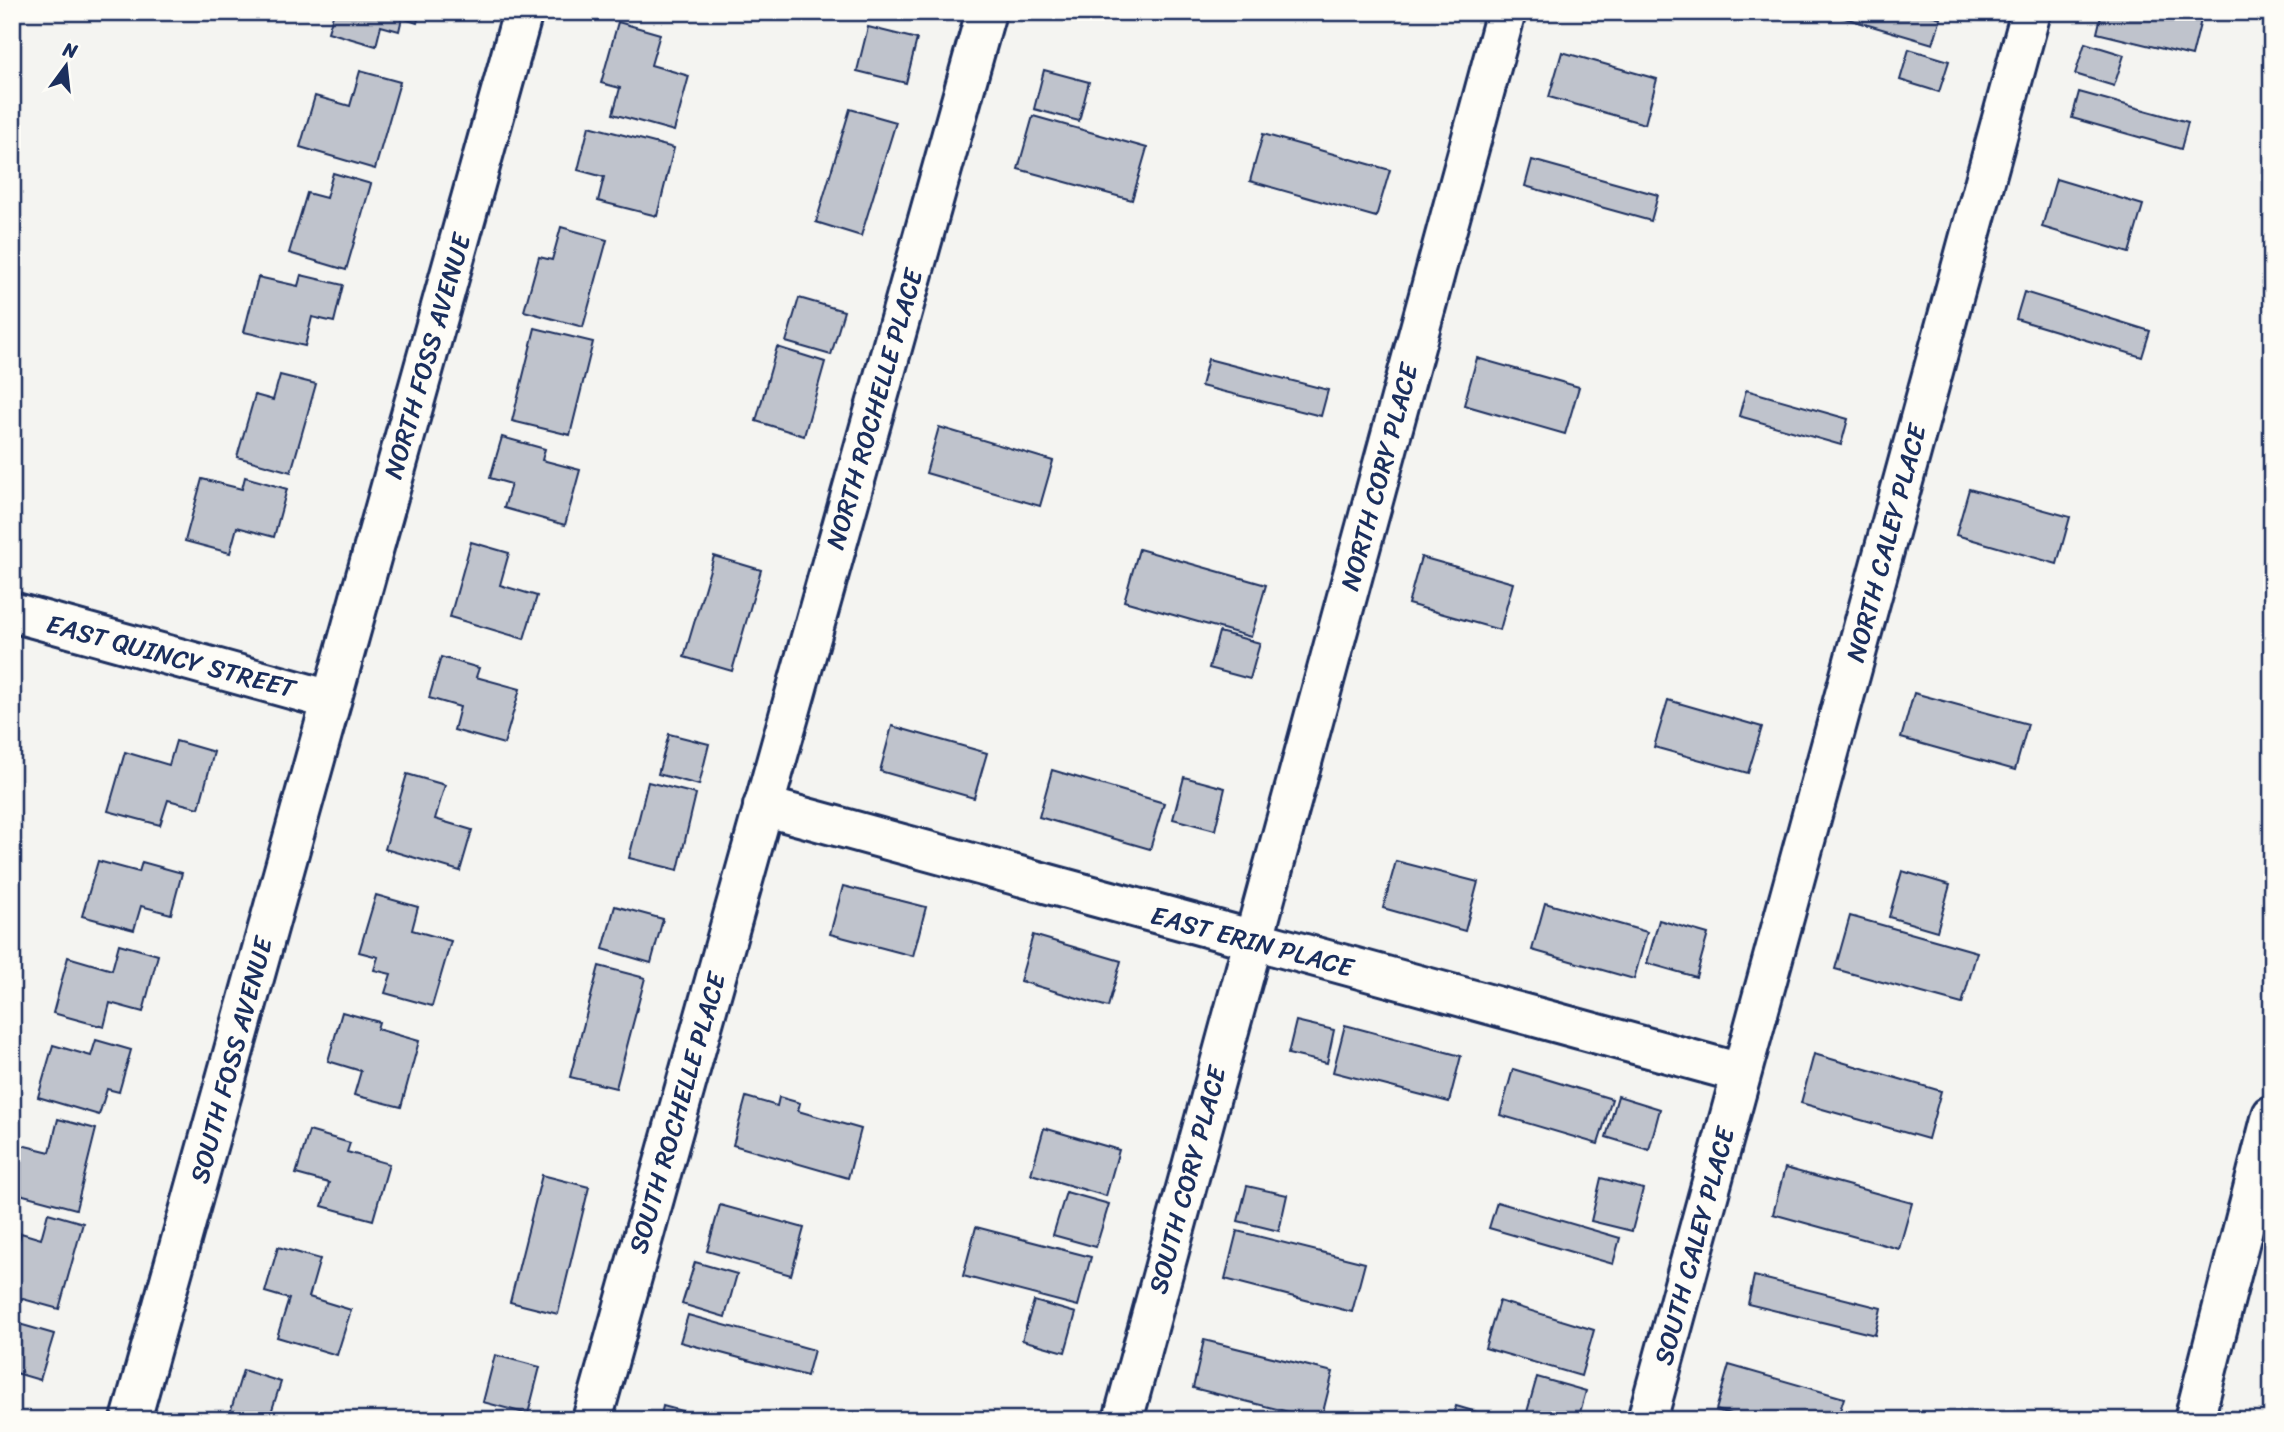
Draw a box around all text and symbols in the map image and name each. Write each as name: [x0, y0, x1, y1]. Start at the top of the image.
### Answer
north arrow: [32, 32, 102, 102]
text: N: [59, 32, 82, 68]
street label: NORTH FOSS AVENUE: [370, 226, 484, 484]
street label: NORTH ROCHELLE PLACE: [812, 262, 936, 555]
street label: NORTH CORY PLACE: [1327, 357, 1432, 596]
street label: NORTH CALEY PLACE: [1832, 417, 1940, 667]
street label: EAST QUINCY STREET: [41, 601, 302, 712]
street label: EAST ERIN PLACE: [1146, 892, 1360, 991]
street label: SOUTH FOSS AVENUE: [176, 930, 286, 1188]
street label: SOUTH ROCHELLE PLACE: [615, 966, 740, 1259]
street label: SOUTH CORY PLACE: [1134, 1060, 1240, 1299]
street label: SOUTH CALEY PLACE: [1640, 1120, 1748, 1370]

